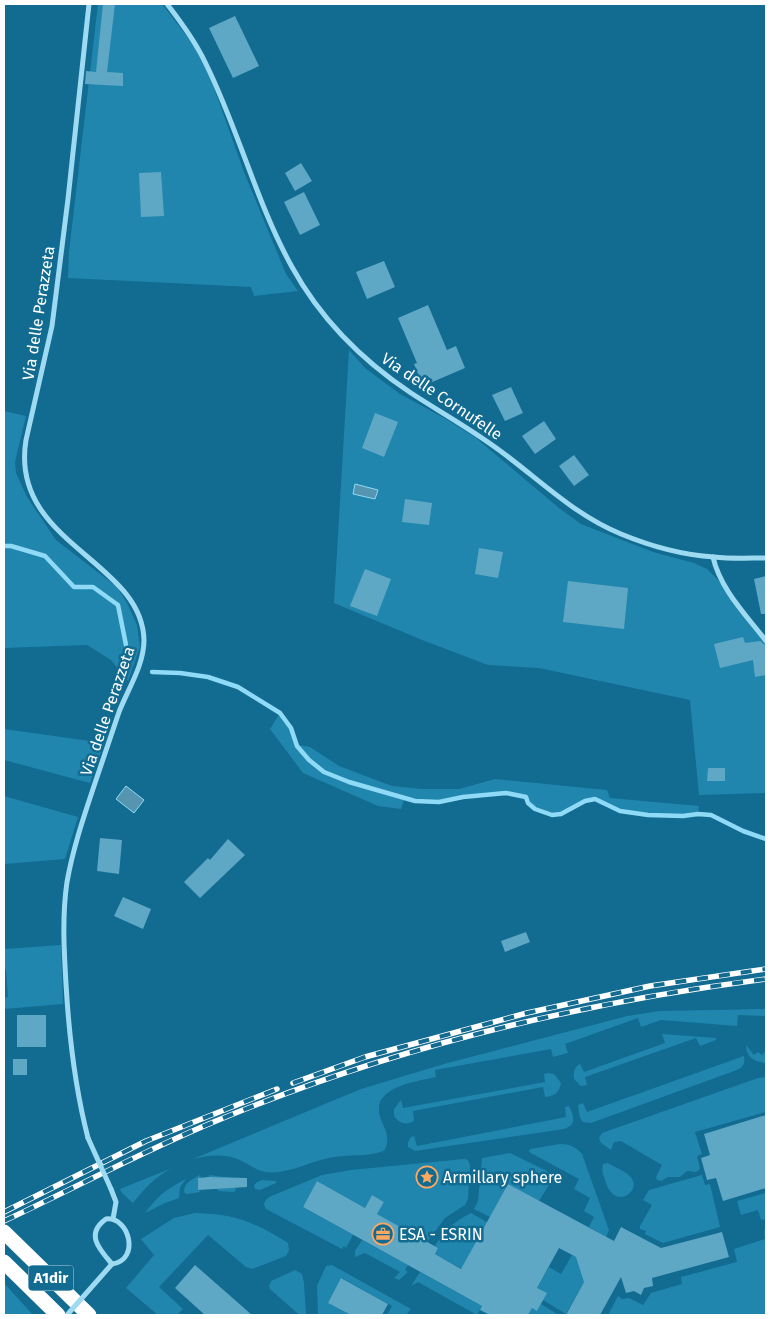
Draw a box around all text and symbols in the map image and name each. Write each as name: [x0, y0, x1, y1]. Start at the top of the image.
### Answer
street label: Via delle Perazzeta: [18, 245, 58, 382]
street label: Via delle Cornufelle: [378, 349, 506, 444]
street label: Via delle Perazzeta: [76, 644, 139, 778]
place icon: Armillary sphere: [415, 1165, 439, 1189]
place label: Armillary sphere: [443, 1168, 562, 1187]
office icon: ESA - ESRIN: [371, 1222, 395, 1246]
place label: ESA - ESRIN: [399, 1225, 483, 1244]
road number: A1dir: [28, 1266, 74, 1290]

